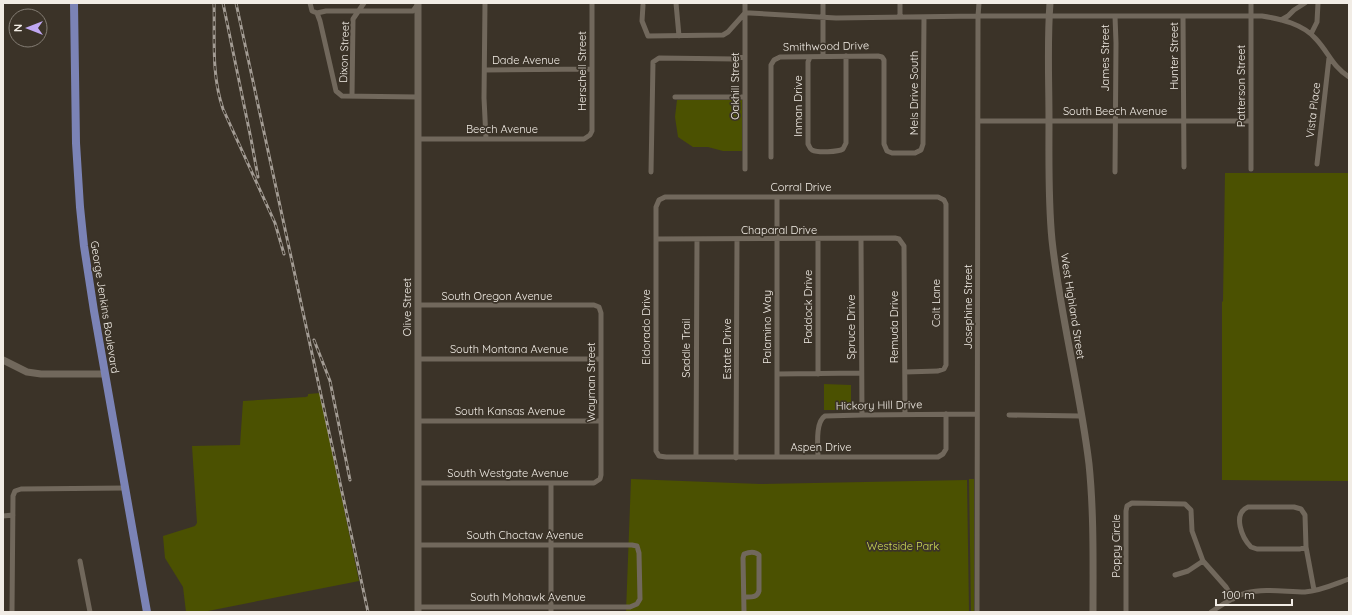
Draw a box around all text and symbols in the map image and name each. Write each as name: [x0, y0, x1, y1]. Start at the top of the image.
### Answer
north arrow: [8, 8, 48, 48]
street label: Dixon Street: [336, 21, 352, 83]
street label: Hunter Street: [1167, 22, 1181, 90]
text: N: [11, 24, 25, 32]
street label: James Street: [1098, 24, 1112, 92]
street label: Herschell Street: [575, 31, 589, 111]
street label: Smithwood Drive: [783, 38, 869, 54]
street label: Patterson Street: [1234, 45, 1248, 127]
street label: Mels Drive South: [907, 51, 921, 135]
street label: Oakhill Street: [728, 52, 742, 120]
street label: Dade Avenue: [492, 53, 560, 67]
street label: Inman Drive: [791, 75, 805, 137]
street label: Vista Place: [1303, 81, 1323, 139]
street label: South Beech Avenue: [1063, 104, 1167, 118]
street label: Beech Avenue: [466, 122, 538, 136]
street label: Corral Drive: [771, 180, 831, 194]
street label: Chaparal Drive: [741, 223, 817, 237]
street label: George Jenkins Boulevard: [88, 240, 122, 374]
street label: West Highland Street: [1058, 252, 1088, 360]
street label: Josephine Street: [961, 264, 975, 350]
street label: Paddock Drive: [801, 270, 815, 344]
street label: Olive Street: [400, 278, 414, 336]
street label: Colt Lane: [929, 279, 943, 327]
street label: South Oregon Avenue: [442, 289, 552, 303]
street label: Eldorado Drive: [639, 289, 653, 365]
street label: Palamino Way: [760, 290, 774, 364]
street label: Remuda Drive: [887, 291, 901, 363]
street label: Spruce Drive: [844, 295, 858, 359]
street label: Saddle Trail: [679, 318, 693, 378]
street label: Estate Drive: [720, 318, 734, 380]
street label: South Montana Avenue: [450, 342, 568, 356]
street label: Wayman Street: [584, 342, 598, 422]
street label: Hickory Hill Drive: [836, 397, 922, 413]
street label: South Kansas Avenue: [455, 404, 565, 418]
street label: Aspen Drive: [791, 440, 852, 454]
street label: South Westgate Avenue: [447, 466, 569, 480]
street label: Poppy Circle: [1109, 514, 1123, 578]
street label: South Choctaw Avenue: [466, 528, 584, 542]
park label: Westside Park: [867, 539, 939, 553]
scale bar: [1216, 581, 1292, 607]
text: 100 m: [1222, 587, 1255, 602]
street label: South Mohawk Avenue: [470, 590, 586, 604]

